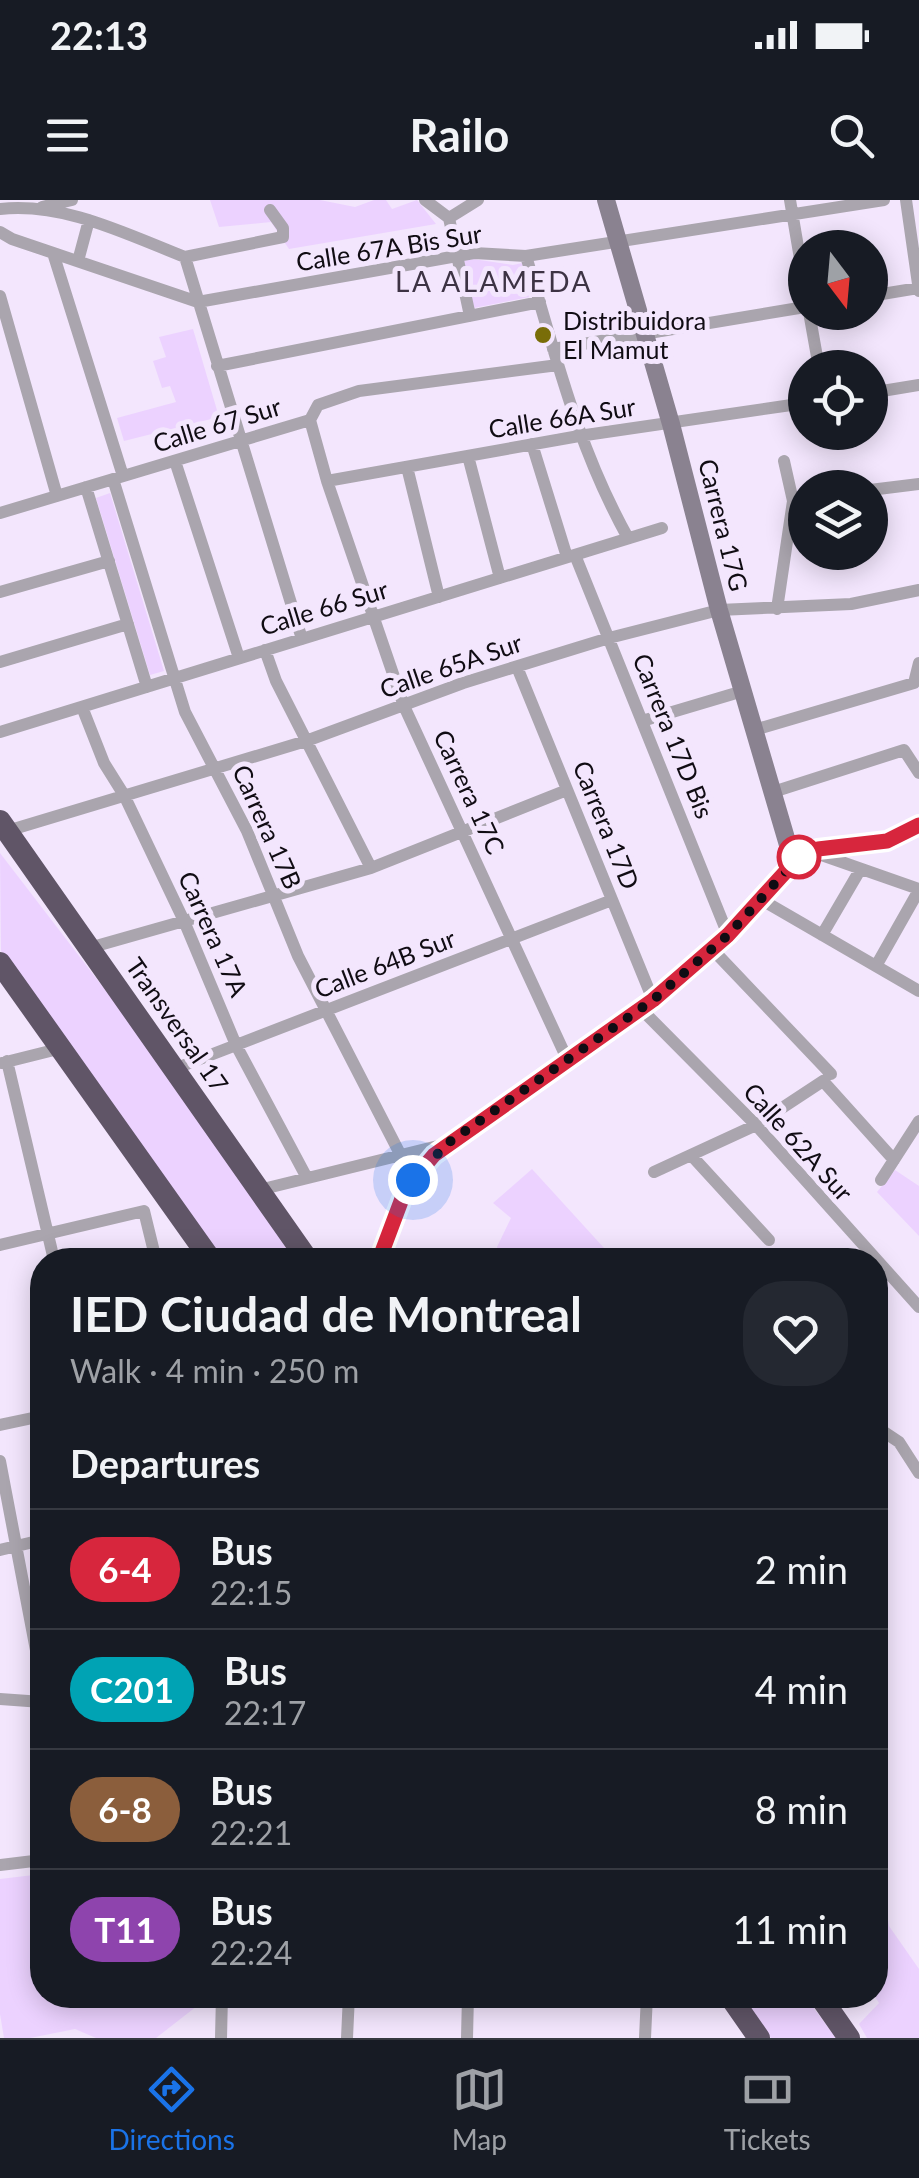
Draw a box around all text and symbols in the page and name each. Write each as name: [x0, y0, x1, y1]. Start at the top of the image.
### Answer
text: 22:13: [50, 12, 148, 58]
icon: menu: [40, 108, 95, 163]
text: Railo: [410, 108, 509, 162]
icon: search: [824, 108, 879, 163]
street label: Calle 67A Bis Sur: [294, 218, 484, 276]
north arrow: [788, 230, 888, 330]
map controls: [788, 230, 888, 570]
district label: LA ALAMEDA: [395, 264, 593, 298]
place label: Distribuidora El Mamut: [563, 305, 706, 364]
marker: Distribuidora El Mamut: [532, 324, 554, 346]
button: locate: [788, 350, 888, 450]
street label: Calle 67 Sur: [149, 390, 284, 458]
street label: Calle 66A Sur: [486, 391, 637, 443]
street label: Carrera 17G: [693, 456, 755, 594]
button: layers: [788, 470, 888, 570]
street label: Calle 66 Sur: [256, 573, 391, 641]
street label: Calle 65A Sur: [376, 627, 526, 703]
street label: Carrera 17D Bis: [627, 649, 721, 822]
street label: Carrera 17C: [428, 725, 512, 859]
street label: Carrera 17D: [568, 756, 646, 893]
street label: Carrera 17B: [227, 760, 309, 893]
unlabelled marker: [778, 836, 820, 878]
street label: Carrera 17A: [173, 866, 255, 1001]
street label: Calle 64B Sur: [310, 922, 459, 1004]
street label: Transversal 17: [120, 951, 235, 1097]
street label: Calle 62A Sur: [738, 1076, 860, 1206]
your location: [388, 1155, 438, 1205]
button: heart: [743, 1281, 848, 1386]
text: IED Ciudad de Montreal: [70, 1285, 582, 1342]
text: Walk · 4 min · 250 m: [70, 1351, 359, 1390]
text: Departures: [70, 1440, 260, 1486]
text: Bus: [210, 1527, 273, 1573]
text: 2 min: [755, 1546, 848, 1592]
text: 6-4: [98, 1548, 152, 1590]
text: 22:15: [210, 1573, 292, 1612]
text: Bus: [224, 1647, 287, 1693]
text: 4 min: [755, 1666, 848, 1712]
text: C201: [90, 1668, 174, 1710]
text: 22:17: [224, 1693, 306, 1732]
text: Bus: [210, 1767, 273, 1813]
text: 8 min: [755, 1786, 848, 1832]
text: 6-8: [98, 1788, 152, 1830]
text: 22:21: [210, 1813, 292, 1852]
text: Bus: [210, 1887, 273, 1933]
text: 11 min: [733, 1906, 848, 1952]
text: T11: [94, 1908, 156, 1950]
text: 22:24: [210, 1933, 292, 1972]
tab: Directions: [108, 2062, 235, 2156]
tab: Map: [452, 2062, 507, 2156]
tab: Tickets: [724, 2062, 811, 2156]

